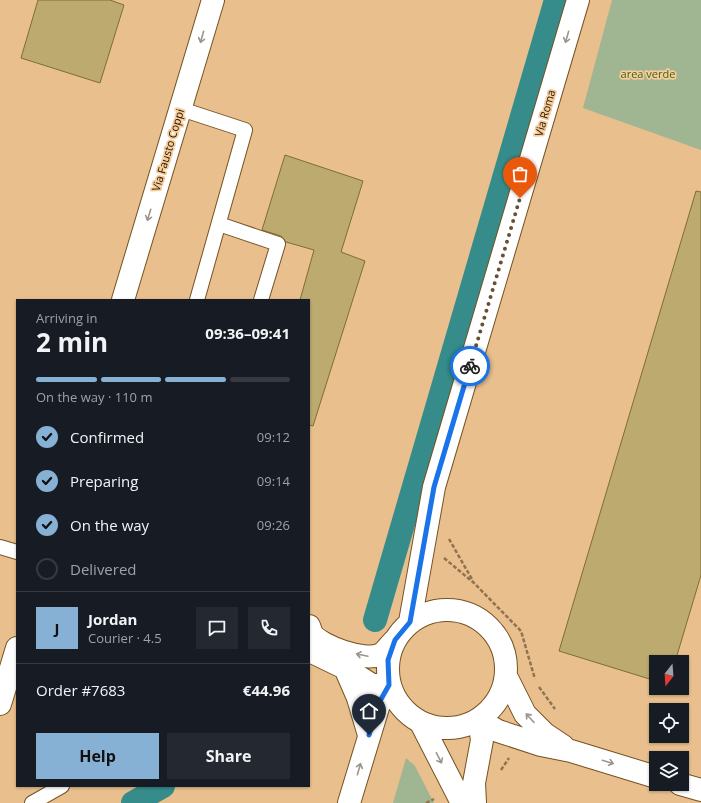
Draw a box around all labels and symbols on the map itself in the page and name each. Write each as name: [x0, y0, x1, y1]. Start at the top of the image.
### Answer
one-way arrow: [198, 31, 205, 44]
one-way arrow: [563, 31, 570, 44]
park label: area verde: [621, 66, 675, 81]
street label: Via Roma: [531, 88, 558, 138]
street label: Via Fausto Coppi: [148, 107, 187, 193]
pin: [503, 157, 537, 198]
one-way arrow: [145, 209, 152, 222]
courier: [450, 346, 490, 386]
one-way arrow: [356, 651, 369, 659]
north arrow: [649, 655, 689, 695]
pin: [352, 694, 386, 735]
one-way arrow: [525, 713, 534, 723]
one-way arrow: [435, 751, 443, 763]
one-way arrow: [602, 759, 615, 766]
one-way arrow: [356, 763, 363, 776]

